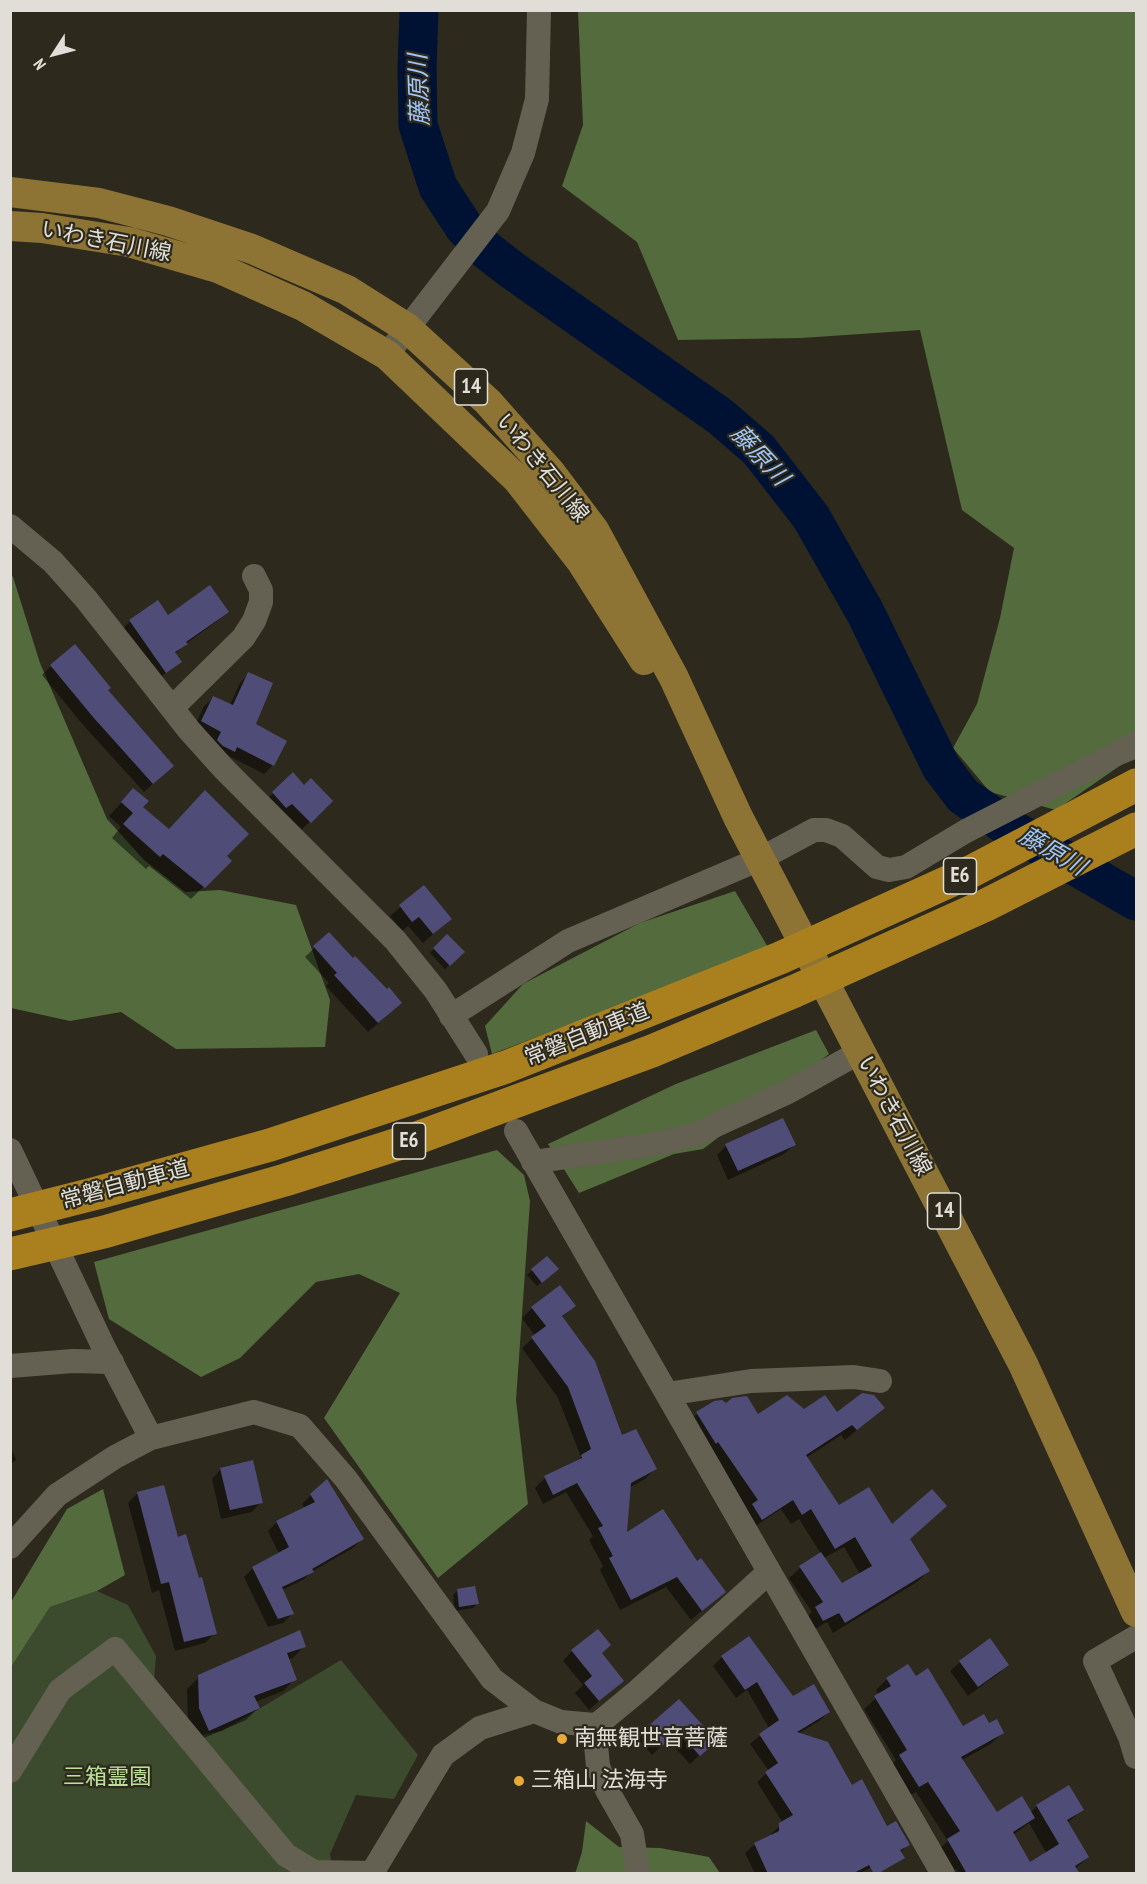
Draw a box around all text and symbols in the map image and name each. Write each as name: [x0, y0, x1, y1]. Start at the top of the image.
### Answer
north arrow: [24, 24, 84, 84]
water label: 藤原川: [404, 54, 436, 126]
text: N: [29, 55, 50, 74]
street label: いわき石川線: [39, 216, 173, 268]
road number: 14: [454, 369, 488, 405]
street label: いわき石川線: [490, 408, 594, 528]
water label: 藤原川: [724, 420, 794, 492]
water label: 藤原川: [1014, 822, 1090, 882]
road number: E6: [944, 858, 976, 894]
street label: 常磐自動車道: [521, 998, 653, 1072]
street label: いわき石川線: [851, 1052, 937, 1180]
road number: E6: [392, 1123, 426, 1159]
street label: 常磐自動車道: [58, 1155, 192, 1215]
road number: 14: [928, 1193, 960, 1229]
place label: 南無観世音菩薩: [574, 1726, 728, 1752]
marker: 南無観世音菩薩: [555, 1732, 569, 1746]
park label: 三箱霊園: [63, 1765, 151, 1791]
place label: 三箱山 法海寺: [531, 1768, 668, 1794]
marker: 三箱山 法海寺: [512, 1774, 526, 1788]

